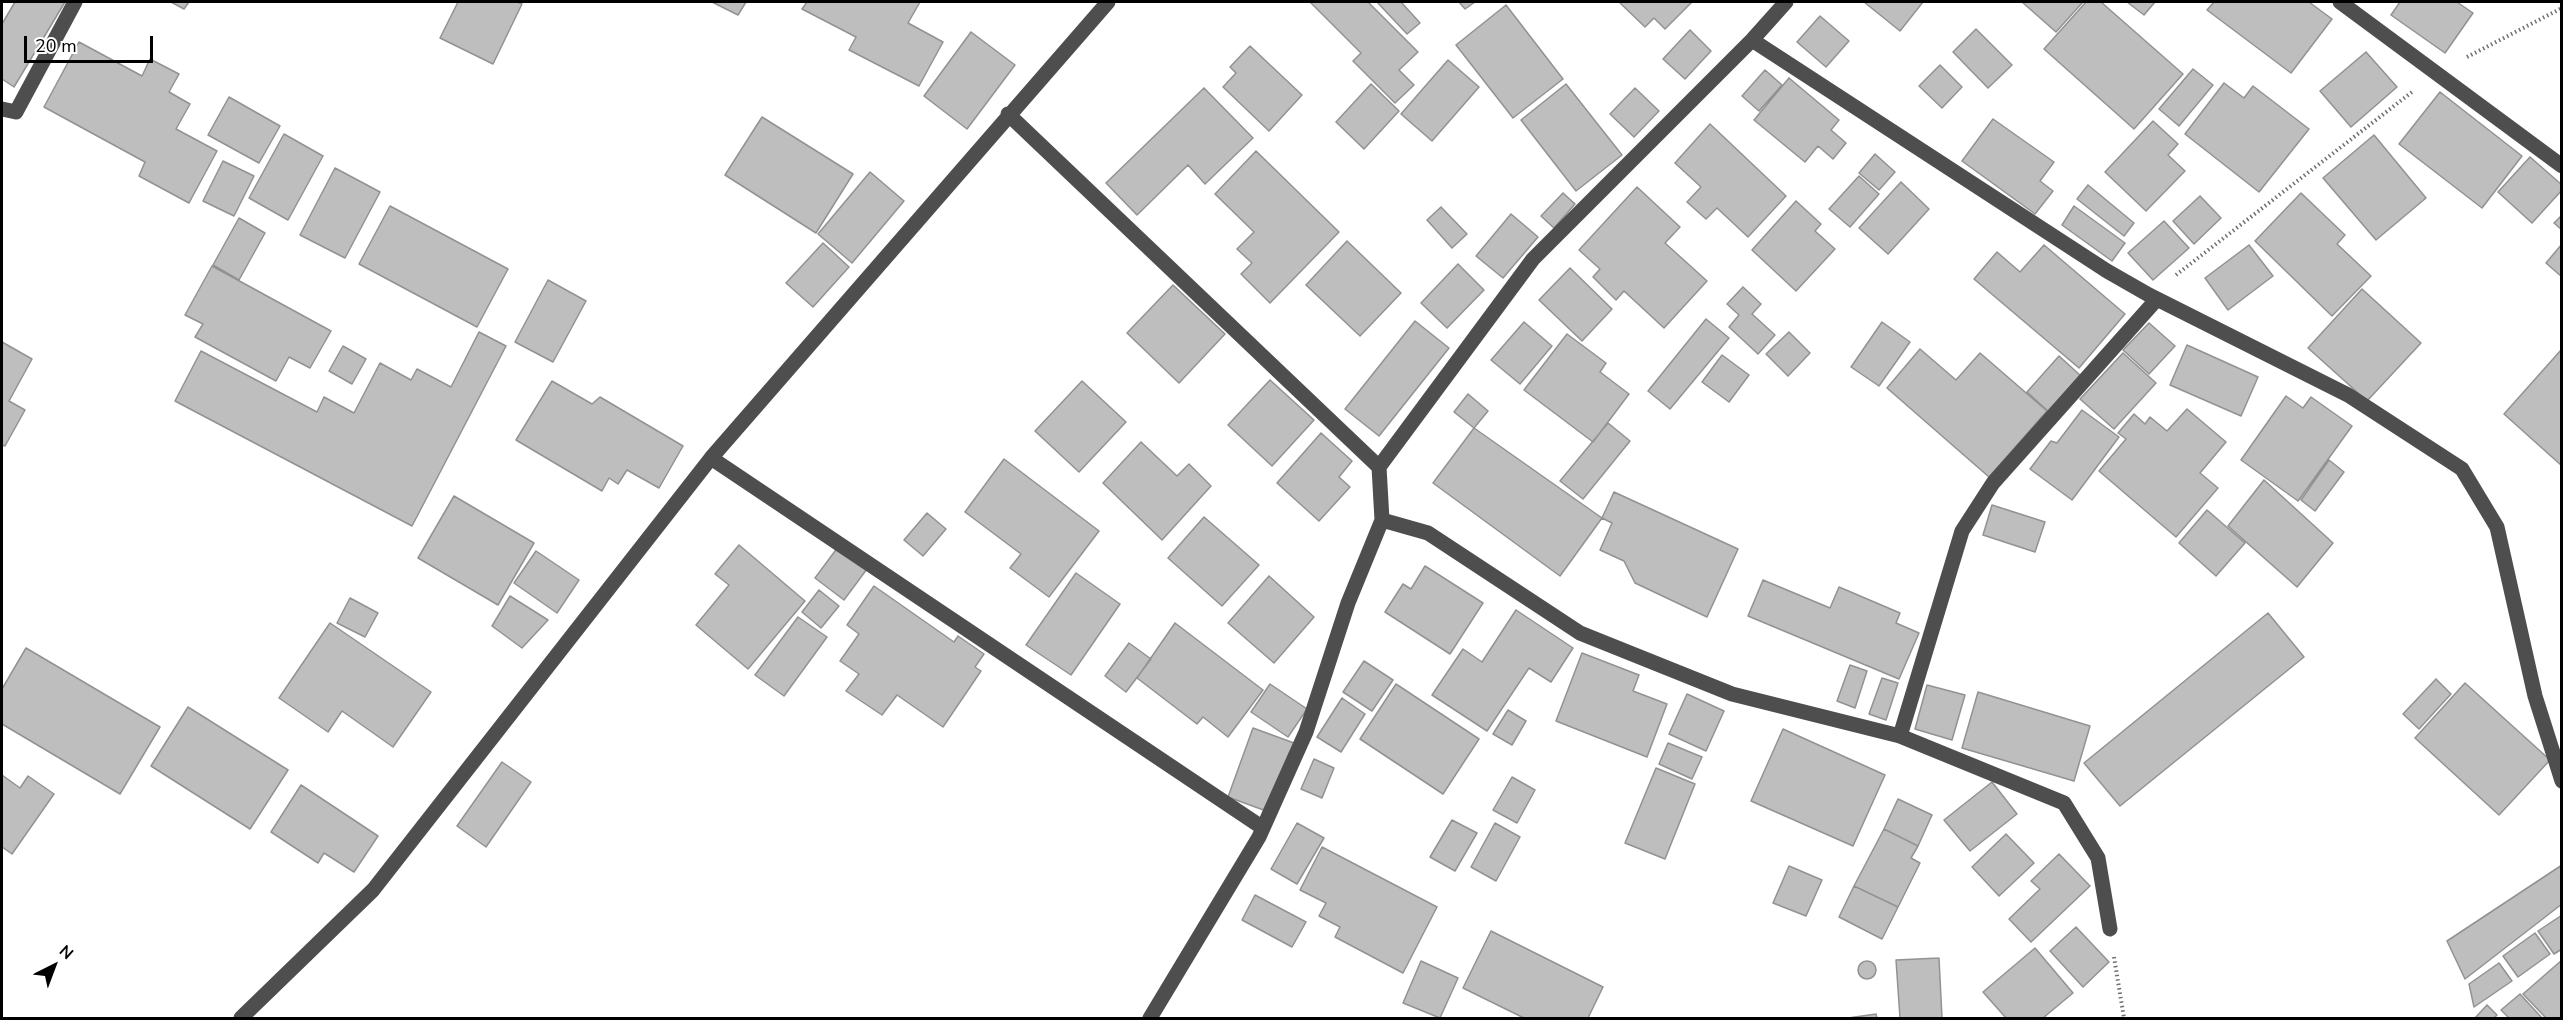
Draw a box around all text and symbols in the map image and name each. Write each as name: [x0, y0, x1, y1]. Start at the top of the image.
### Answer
scale bar: [27, 24, 156, 62]
text: 20 m: [35, 34, 77, 58]
north arrow: [24, 936, 84, 996]
text: N: [54, 940, 78, 965]

